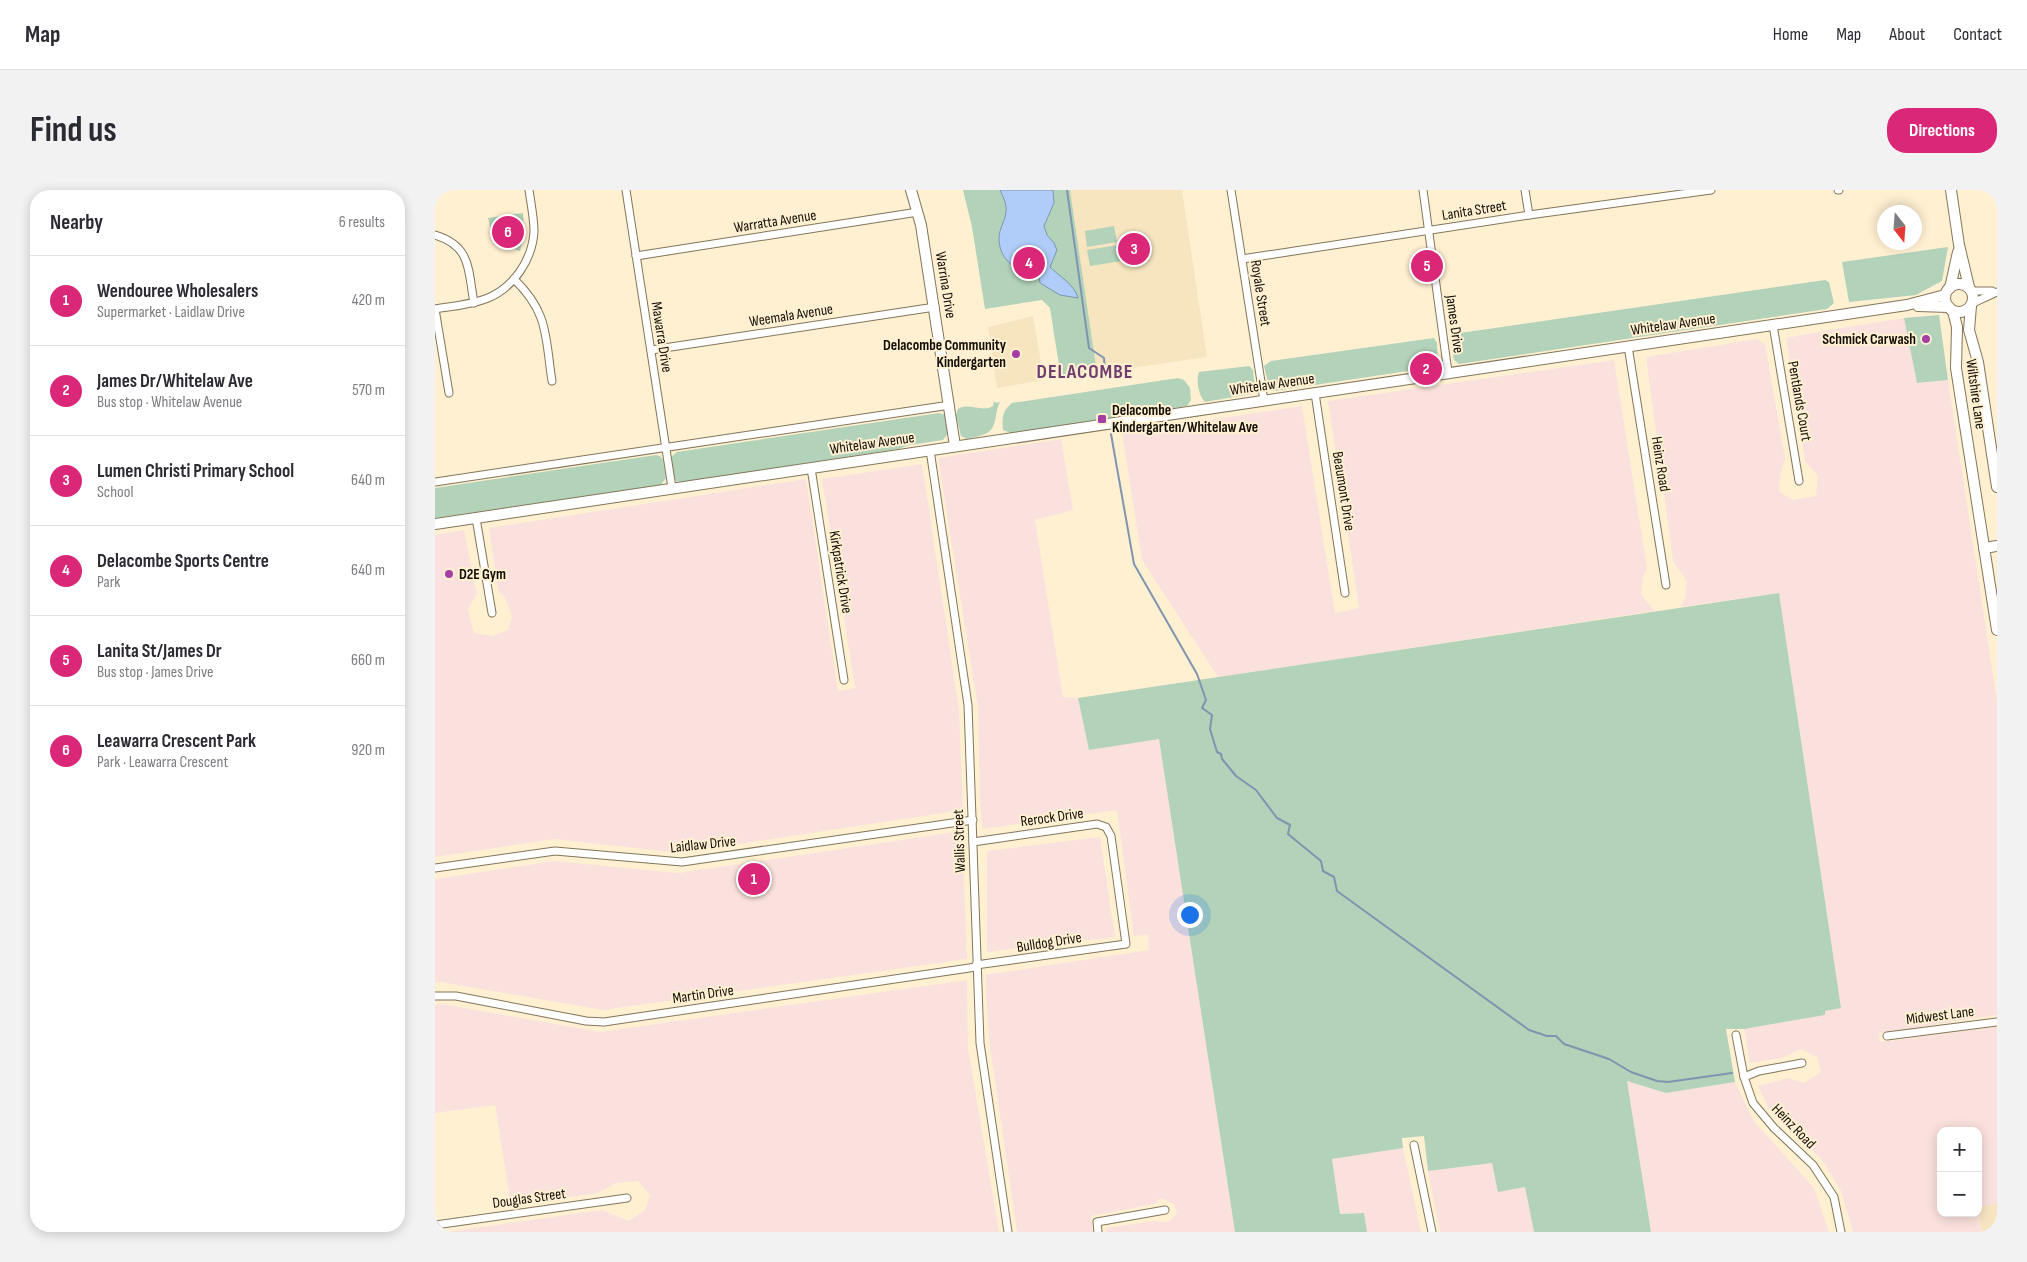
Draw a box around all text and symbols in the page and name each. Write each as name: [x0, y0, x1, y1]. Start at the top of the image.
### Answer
text: Map: [25, 20, 60, 49]
text: Home: [1773, 24, 1808, 45]
text: Map: [1836, 24, 1861, 45]
text: About: [1889, 24, 1925, 45]
text: Contact: [1953, 24, 2002, 45]
button: Directions: [1887, 108, 1997, 153]
text: Find us: [30, 109, 117, 152]
street label: Lanita Street: [1441, 196, 1508, 225]
north arrow: [1877, 205, 1922, 250]
street label: Warratta Avenue: [733, 206, 818, 237]
text: Nearby: [50, 210, 103, 235]
text: 6 results: [339, 213, 385, 232]
pin: 6: [492, 213, 524, 251]
pin: 3: [1118, 230, 1150, 268]
pin: 4: [1013, 244, 1045, 282]
pin: 5: [1411, 247, 1443, 285]
street label: Warrina Drive: [931, 250, 960, 320]
street label: Royale Street: [1246, 258, 1275, 328]
text: Wendouree Wholesalers: [97, 280, 258, 303]
text: 1: [63, 291, 69, 310]
text: 420 m: [352, 291, 385, 310]
street label: James Drive: [1441, 293, 1468, 354]
street label: Weemala Avenue: [748, 299, 834, 331]
street label: Mawarra Drive: [647, 300, 676, 374]
text: Supermarket · Laidlaw Drive: [97, 303, 245, 322]
street label: Whitelaw Avenue: [1629, 309, 1717, 340]
place label: Schmick Carwash: [1822, 330, 1916, 349]
marker: Schmick Carwash: [1920, 333, 1932, 345]
place label: Delacombe Community Kindergarten: [883, 336, 1007, 372]
marker: Delacombe Community Kindergarten: [1010, 348, 1022, 360]
pin: 2: [1410, 350, 1442, 388]
street label: Wiltshire Lane: [1961, 358, 1990, 430]
street label: Pentlands Court: [1783, 359, 1816, 443]
district label: DELACOMBE: [1037, 360, 1133, 384]
street label: Whitelaw Avenue: [1228, 369, 1316, 400]
text: James Dr/Whitelaw Ave: [97, 370, 253, 393]
text: 2: [62, 381, 70, 400]
text: 570 m: [352, 381, 385, 400]
text: Bus stop · Whitelaw Avenue: [97, 393, 242, 412]
place label: Delacombe Kindergarten/Whitelaw Ave: [1112, 401, 1258, 437]
marker: Delacombe Kindergarten/Whitelaw Ave: [1096, 413, 1108, 425]
street label: Whitelaw Avenue: [828, 428, 916, 459]
street label: Heinz Road: [1647, 435, 1674, 493]
street label: Beaumont Drive: [1328, 450, 1359, 532]
text: Lumen Christi Primary School: [97, 460, 294, 483]
text: 3: [62, 471, 70, 490]
text: 640 m: [351, 471, 385, 490]
text: School: [97, 483, 133, 502]
street label: Kirkpatrick Drive: [825, 529, 856, 615]
text: Delacombe Sports Centre: [97, 550, 269, 573]
text: 4: [62, 561, 70, 580]
text: 640 m: [351, 561, 385, 580]
place label: D2E Gym: [459, 565, 506, 584]
marker: D2E Gym: [443, 568, 455, 580]
text: Park: [97, 573, 120, 592]
text: Lanita St/James Dr: [97, 640, 222, 663]
text: 5: [62, 651, 70, 670]
text: 660 m: [351, 651, 385, 670]
text: Bus stop · James Drive: [97, 663, 214, 682]
text: Leawarra Crescent Park: [97, 730, 256, 753]
text: 6: [62, 741, 70, 760]
text: 920 m: [351, 741, 385, 760]
text: Park · Leawarra Crescent: [97, 753, 228, 772]
street label: Rerock Drive: [1019, 804, 1085, 831]
street label: Wallis Street: [949, 809, 970, 873]
street label: Laidlaw Drive: [669, 832, 737, 857]
pin: 1: [738, 860, 770, 898]
your location: [1177, 902, 1203, 928]
street label: Bulldog Drive: [1015, 928, 1083, 957]
street label: Martin Drive: [671, 981, 735, 1008]
street label: Midwest Lane: [1905, 1002, 1975, 1029]
street label: Heinz Road: [1767, 1100, 1820, 1153]
map controls: [1937, 1127, 1982, 1217]
button: +: [1937, 1127, 1982, 1172]
button: −: [1937, 1172, 1982, 1217]
street label: Douglas Street: [491, 1184, 567, 1213]

